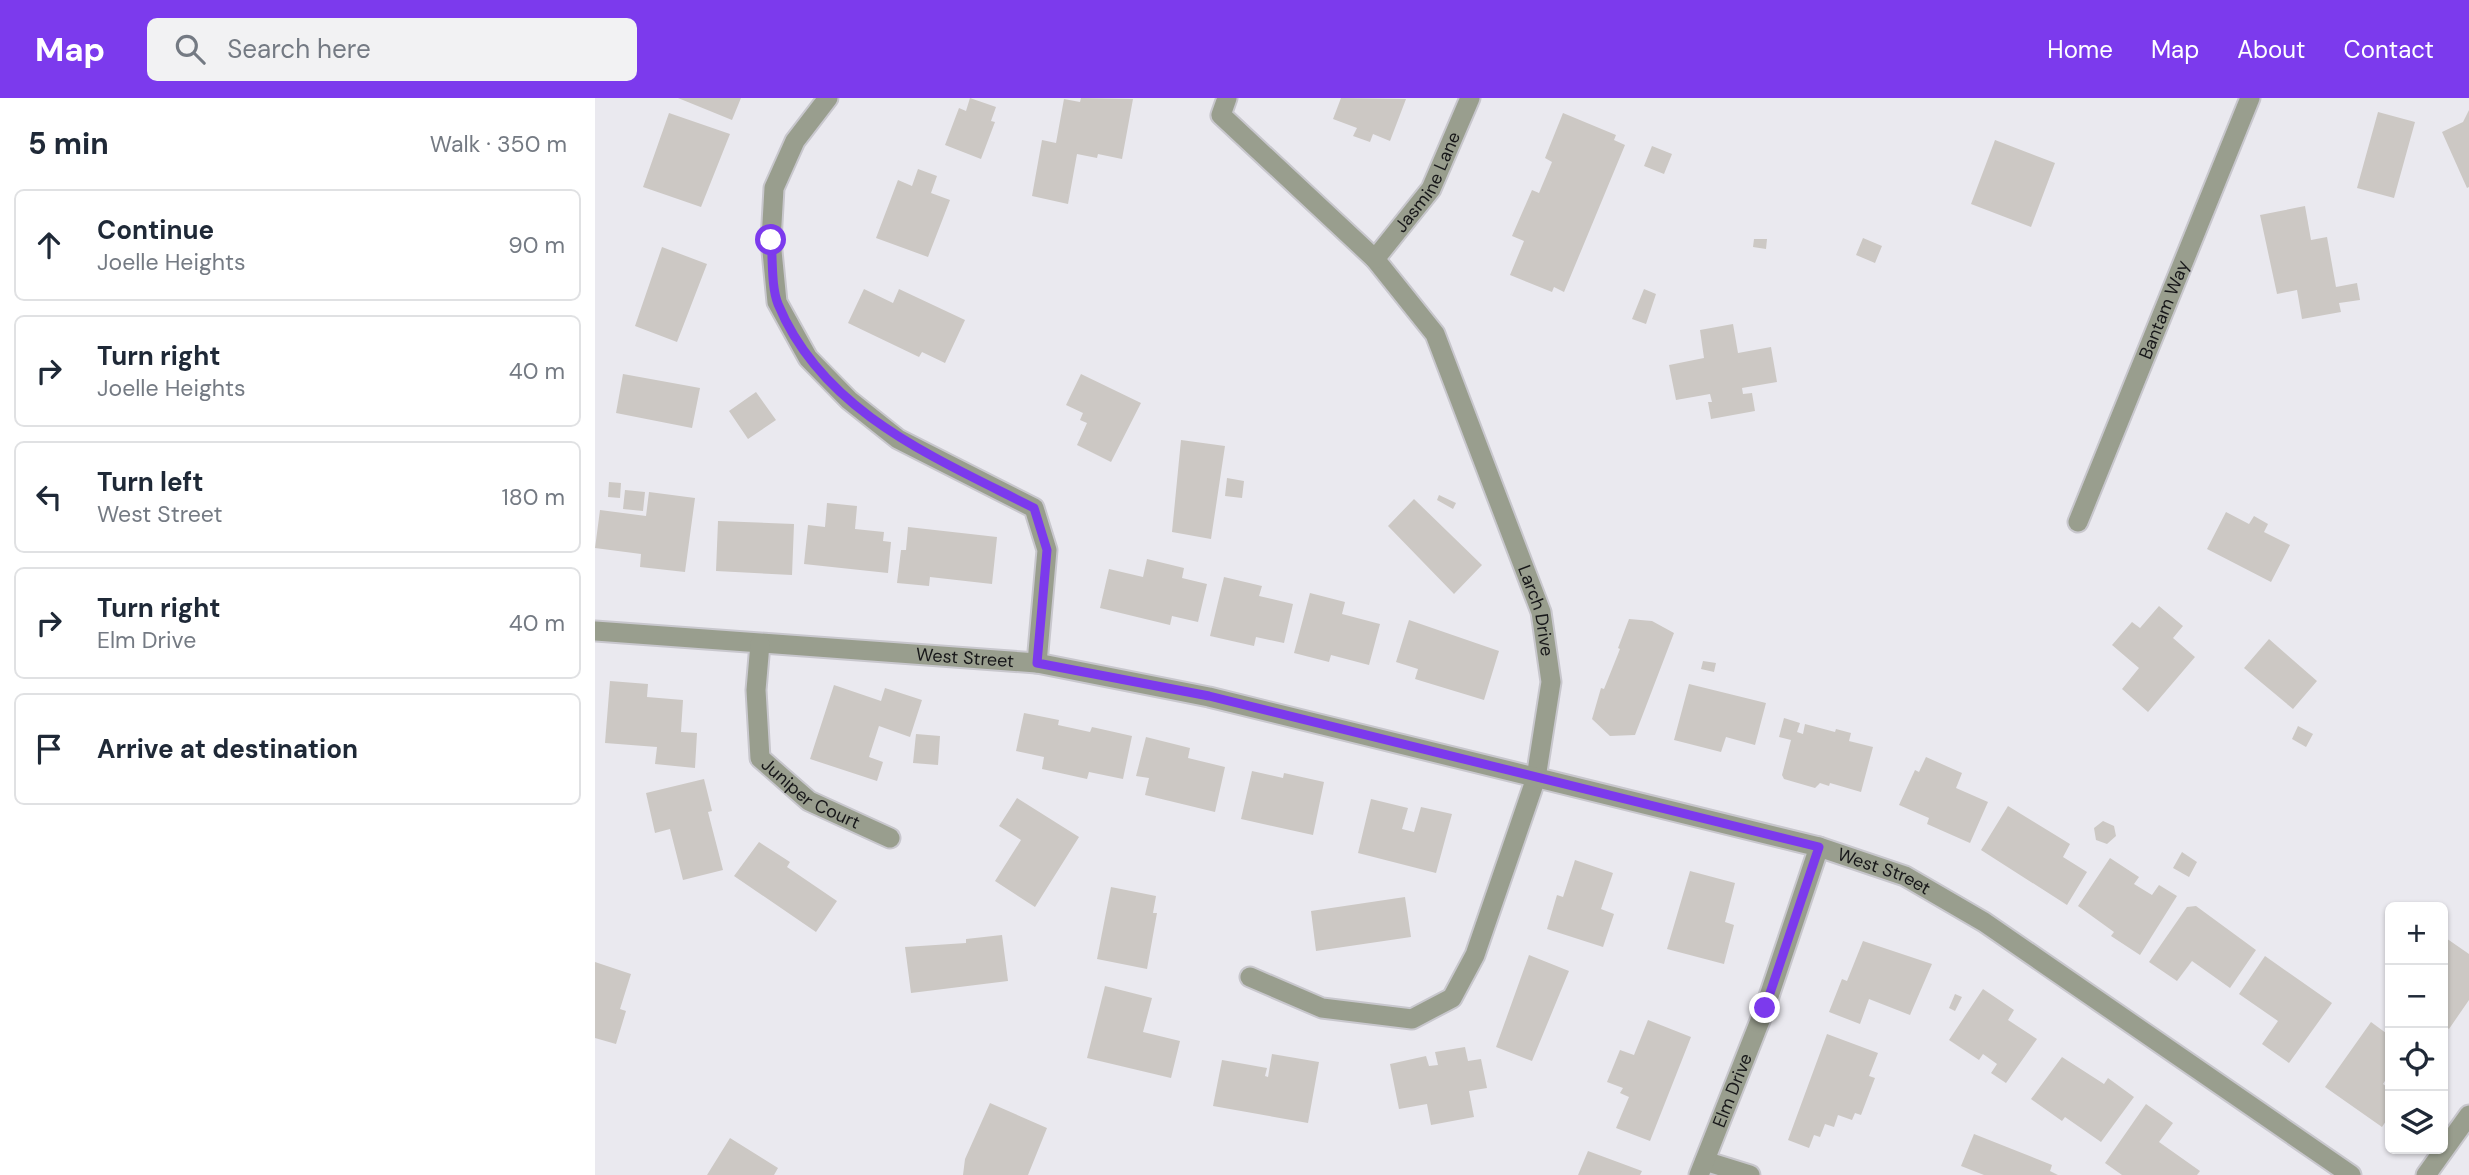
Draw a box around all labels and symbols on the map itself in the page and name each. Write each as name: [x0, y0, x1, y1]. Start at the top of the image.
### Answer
street label: Jasmine Lane: [1389, 128, 1466, 237]
route start: [755, 224, 786, 255]
street label: Bantam Way: [2133, 257, 2195, 363]
street label: Larch Drive: [1512, 562, 1559, 658]
street label: West Street: [915, 642, 1015, 673]
street label: Juniper Court: [756, 753, 864, 835]
street label: West Street: [1834, 842, 1935, 900]
route end: [1749, 992, 1780, 1023]
street label: Elm Drive: [1707, 1050, 1758, 1131]

